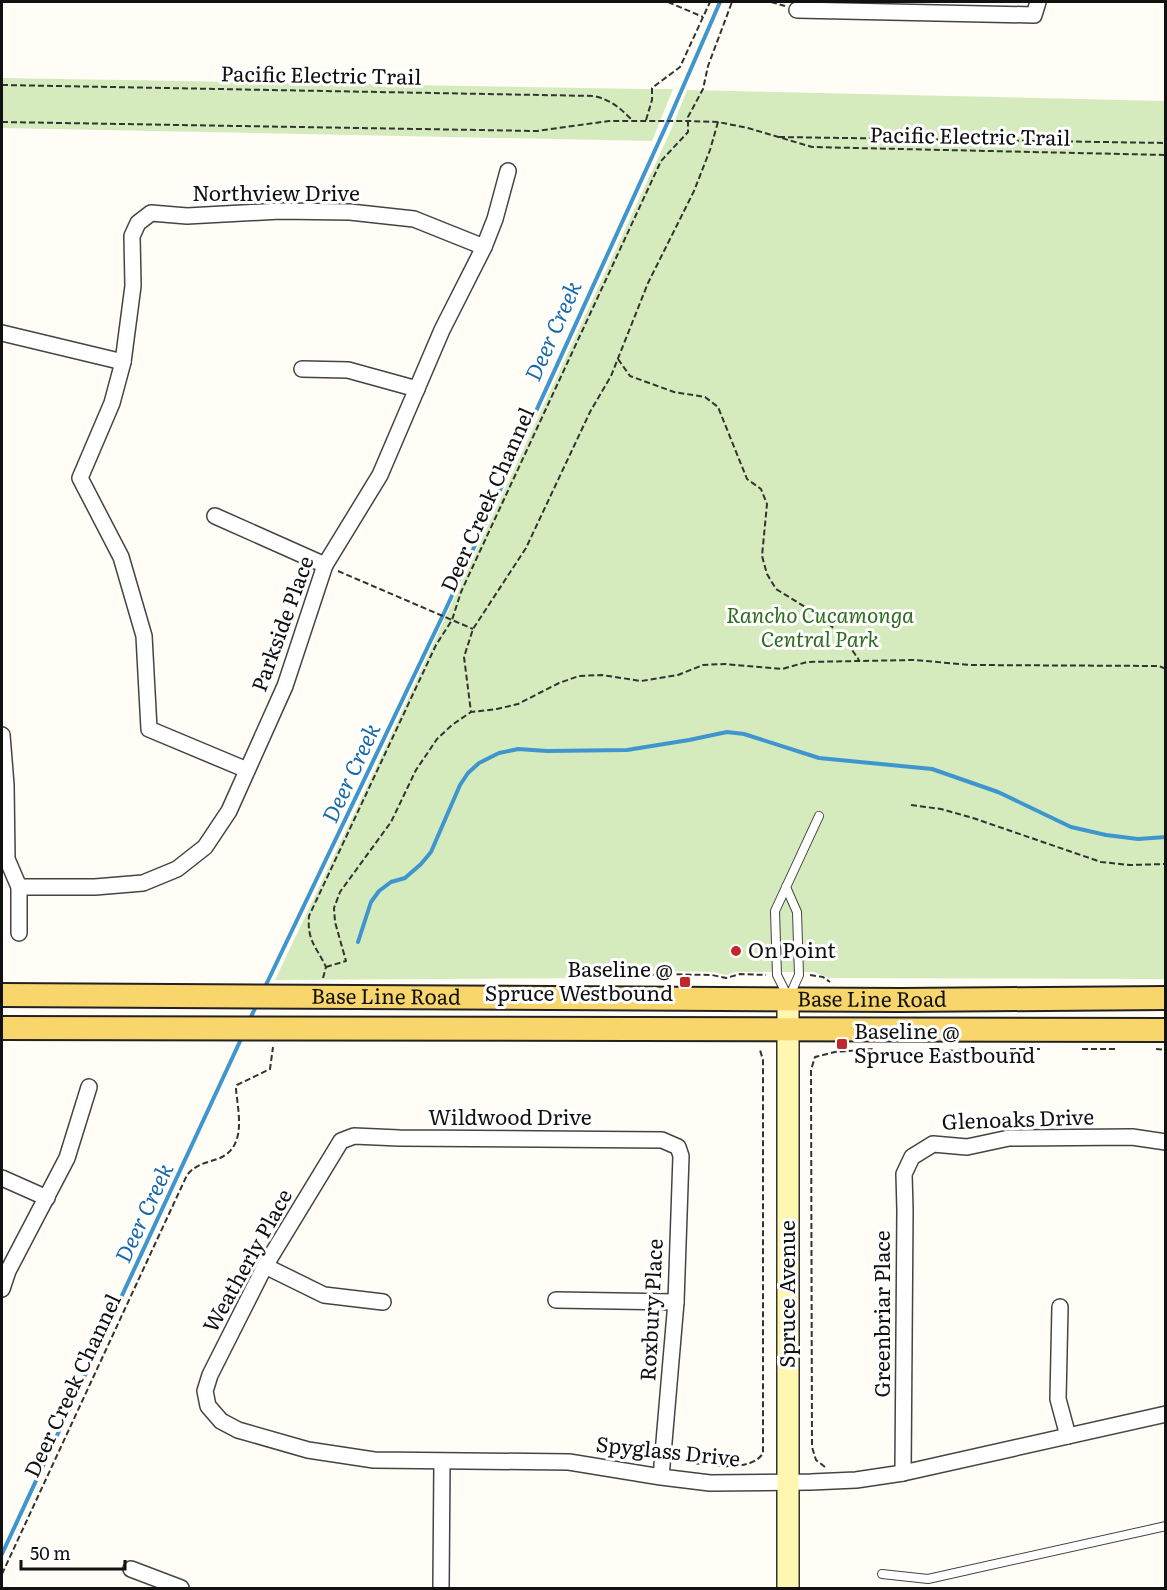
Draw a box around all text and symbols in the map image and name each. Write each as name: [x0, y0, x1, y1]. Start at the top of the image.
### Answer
street label: Pacific Electric Trail: [220, 56, 422, 91]
street label: Pacific Electric Trail: [869, 117, 1071, 152]
street label: Northview Drive: [192, 176, 360, 207]
water label: Deer Creek: [515, 275, 588, 386]
street label: Deer Creek Channel: [431, 402, 540, 596]
street label: Parkside Place: [242, 551, 320, 695]
park label: Rancho Cucamonga Central Park: [726, 598, 914, 653]
water label: Deer Creek: [312, 717, 387, 828]
place label: On Point: [748, 933, 836, 964]
marker: On Point: [729, 944, 743, 958]
place label: Baseline @ Spruce Westbound: [485, 952, 673, 1007]
marker: Baseline @ Spruce Westbound: [678, 975, 692, 989]
street label: Base Line Road: [311, 979, 461, 1011]
street label: Base Line Road: [797, 981, 947, 1013]
place label: Baseline @ Spruce Eastbound: [854, 1014, 1035, 1069]
marker: Baseline @ Spruce Eastbound: [835, 1037, 849, 1051]
street label: Glenoaks Drive: [941, 1099, 1095, 1136]
street label: Wildwood Drive: [428, 1100, 592, 1131]
water label: Deer Creek: [105, 1157, 180, 1268]
street label: Weatherly Place: [194, 1182, 298, 1337]
street label: Spruce Avenue: [770, 1220, 801, 1368]
street label: Greenbriar Place: [865, 1230, 896, 1398]
street label: Roxbury Place: [630, 1238, 669, 1382]
street label: Deer Creek Channel: [15, 1288, 127, 1482]
street label: Spyglass Drive: [595, 1427, 742, 1473]
scale bar: [21, 1533, 124, 1571]
text: 50 m: [30, 1539, 71, 1566]

